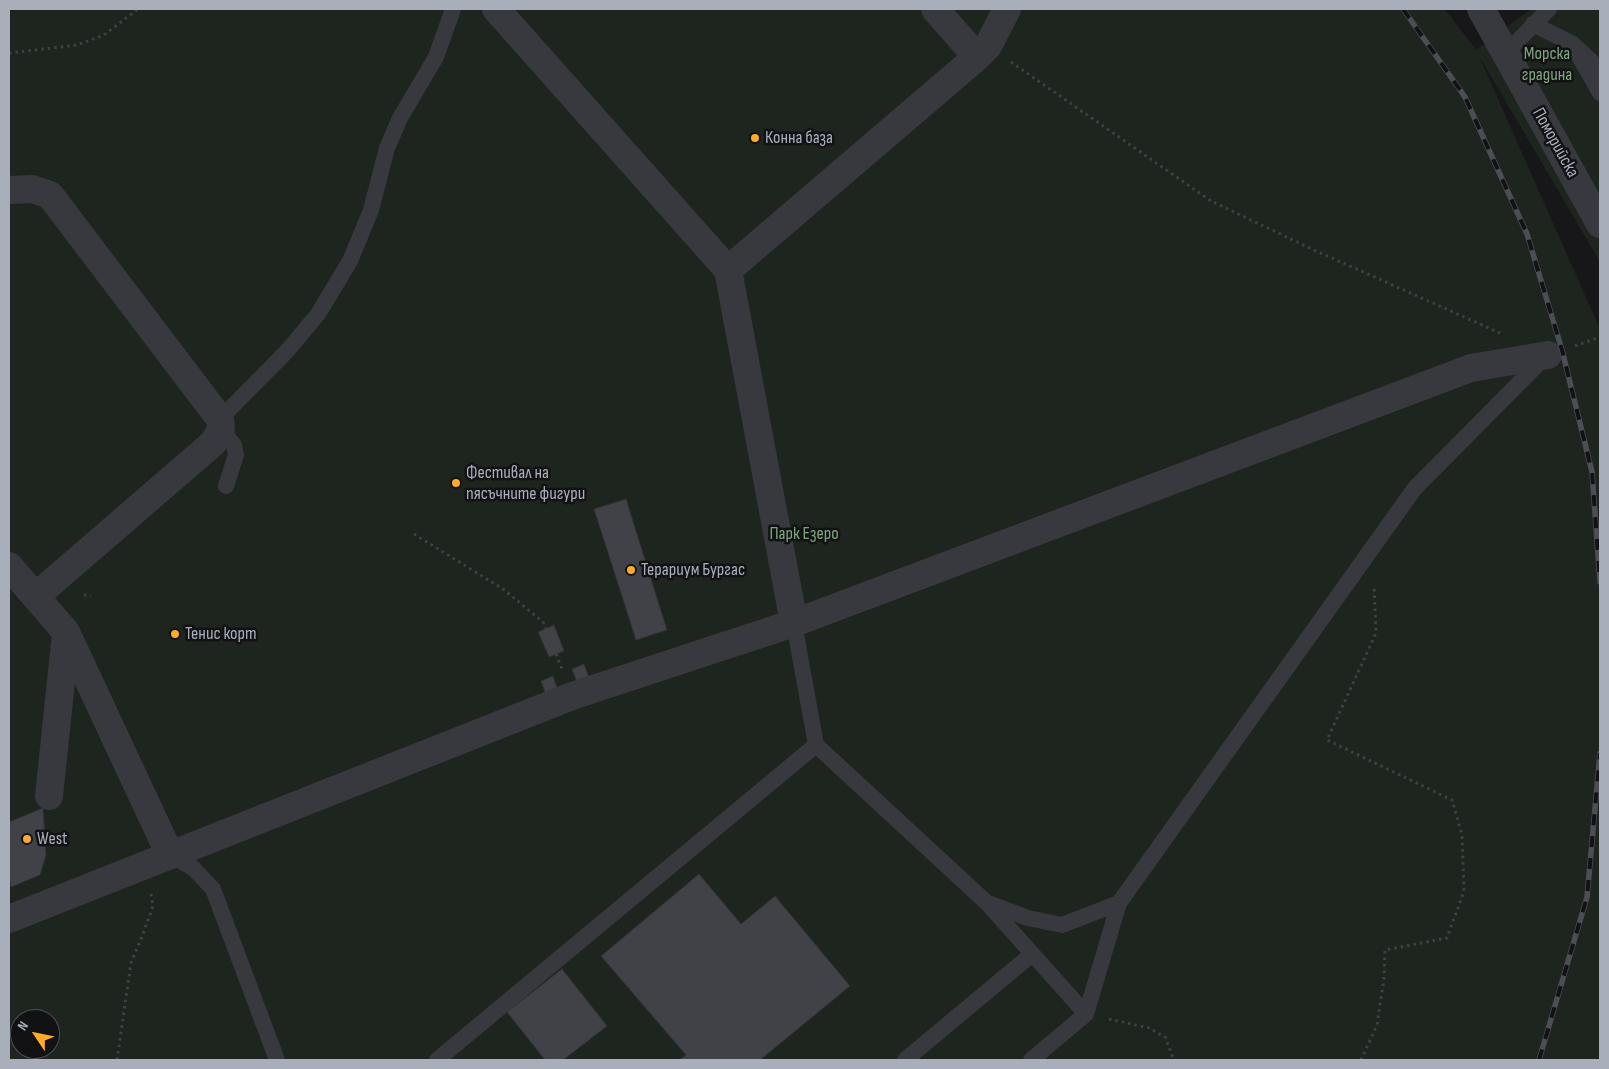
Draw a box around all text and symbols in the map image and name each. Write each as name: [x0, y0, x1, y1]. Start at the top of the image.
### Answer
park label: Морска градина: [1522, 43, 1572, 86]
street label: Поморийска: [1527, 104, 1583, 182]
place label: Конна база: [765, 127, 833, 149]
marker: Конна база: [749, 132, 761, 144]
place label: Фестивал на пясъчните фигури: [466, 462, 585, 504]
marker: Фестивал на пясъчните фигури: [450, 477, 462, 489]
park label: Парк Езеро: [769, 523, 839, 545]
place label: Терариум Бургас: [641, 559, 745, 581]
marker: Терариум Бургас: [625, 564, 637, 576]
place label: Тенис корт: [185, 623, 257, 645]
marker: Тенис корт: [169, 628, 181, 640]
place label: West: [37, 828, 68, 850]
marker: West: [21, 833, 33, 845]
north arrow: [10, 1009, 60, 1059]
text: N: [14, 1018, 32, 1034]

